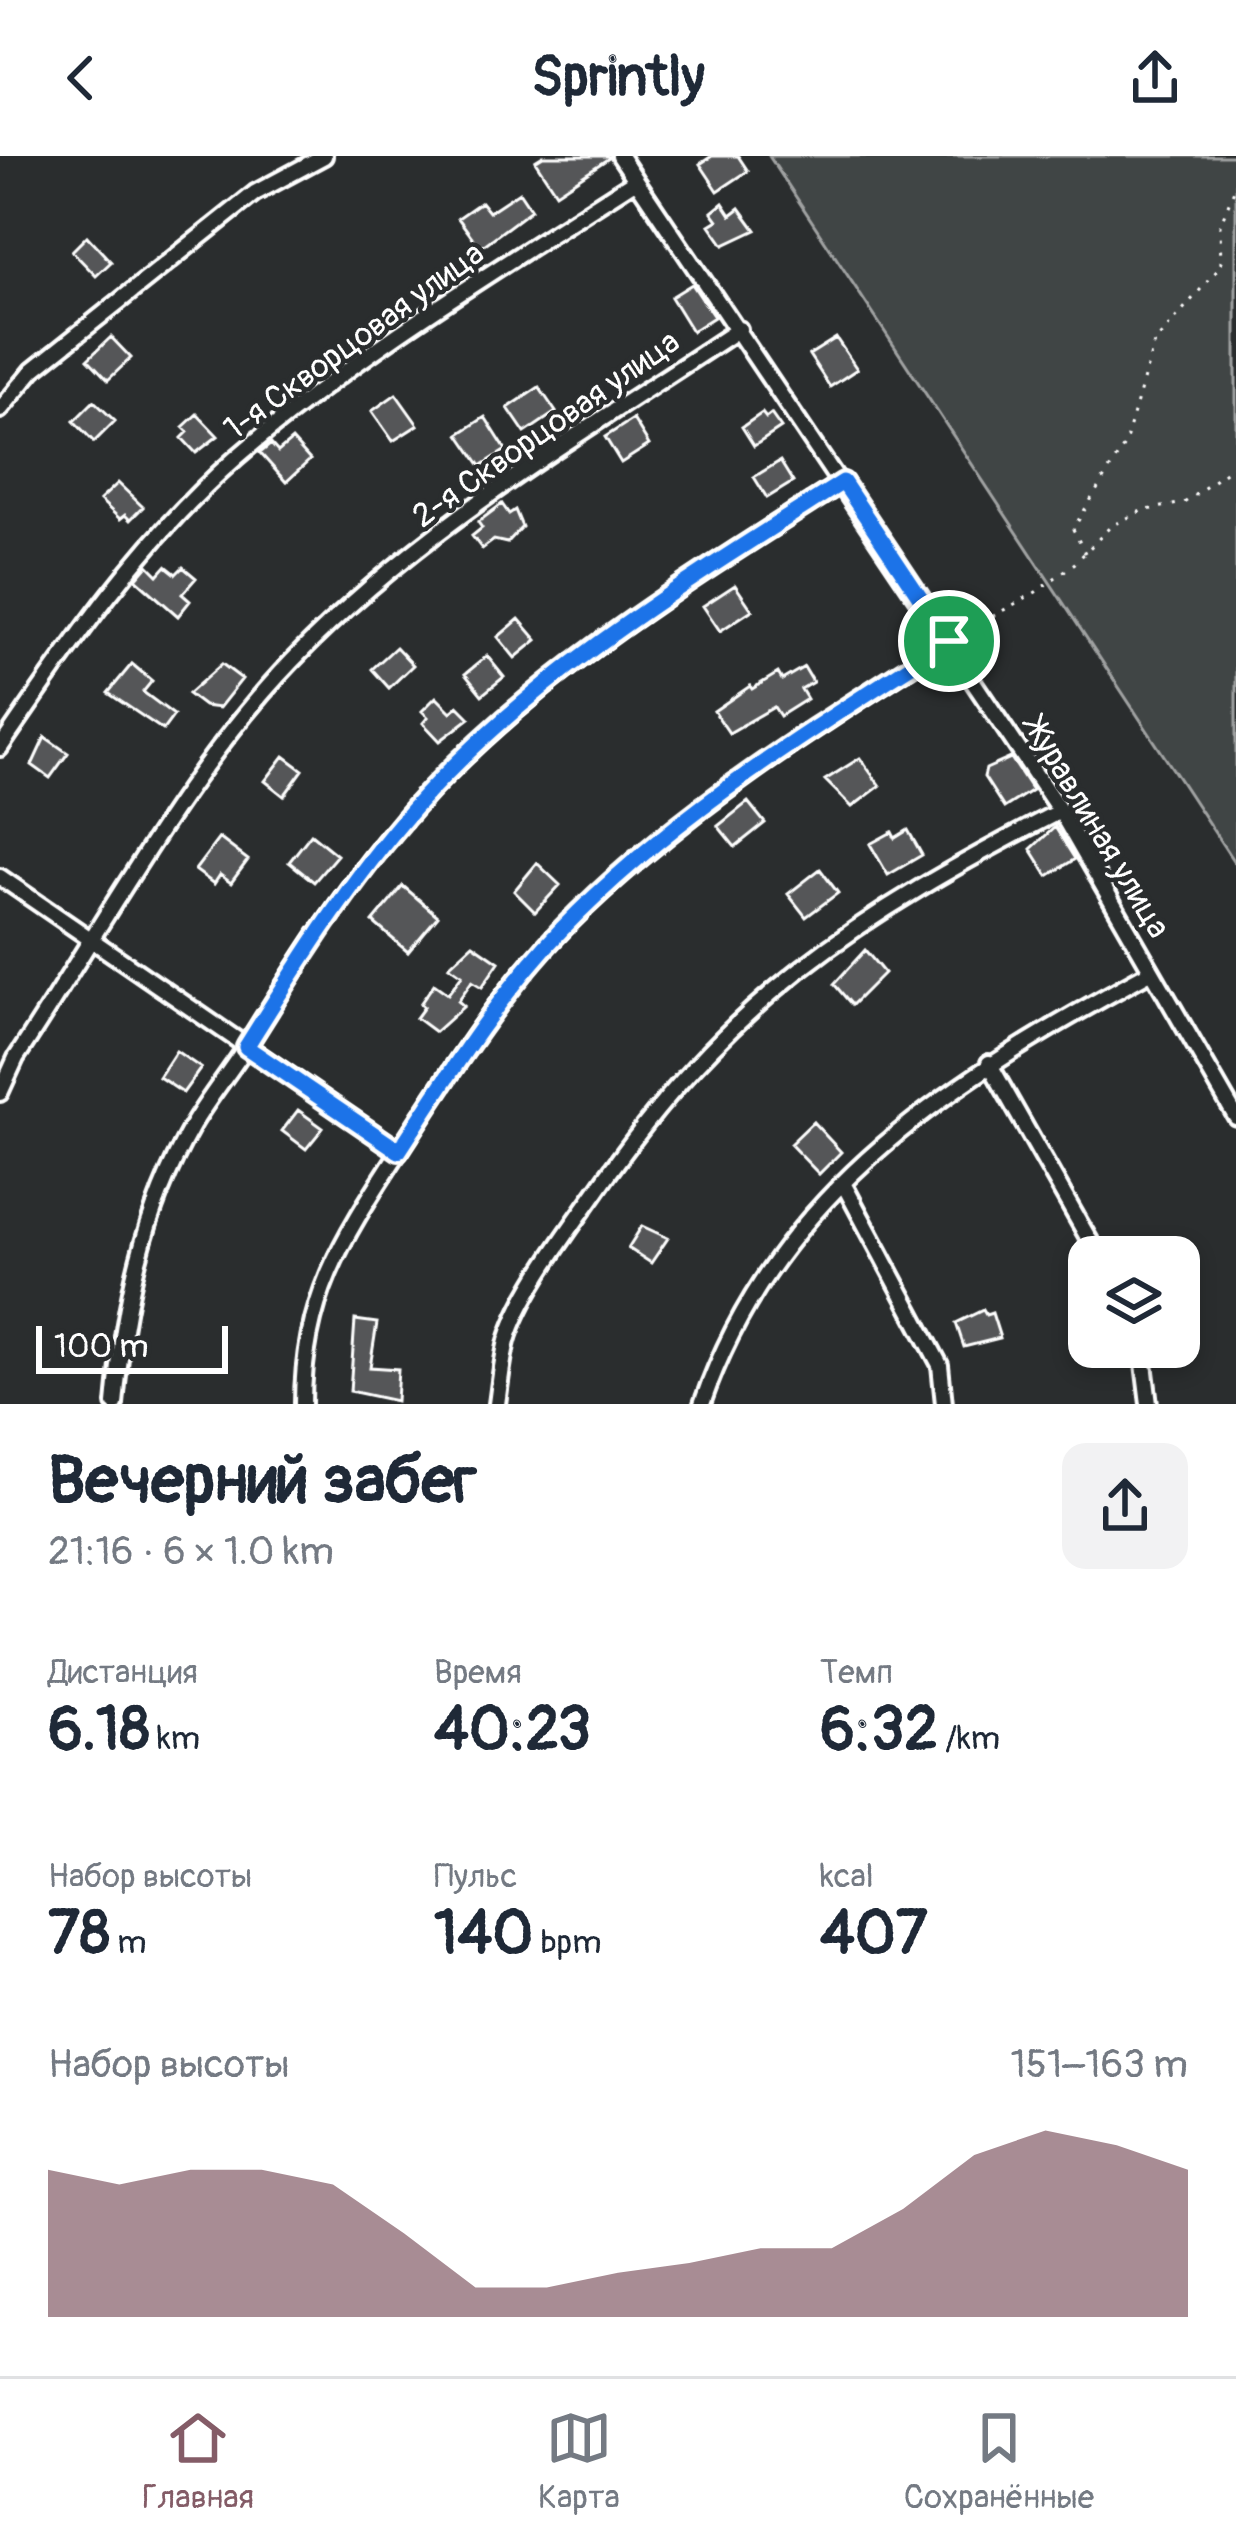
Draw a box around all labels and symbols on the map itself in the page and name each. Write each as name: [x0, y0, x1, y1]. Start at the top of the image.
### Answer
street label: 1-я Скворцовая улица: [216, 233, 492, 449]
street label: 2-я Скворцовая улица: [404, 321, 688, 537]
pin: [898, 590, 1000, 692]
street label: Журавлиная улица: [1013, 706, 1179, 946]
scale bar: [36, 1320, 228, 1373]

